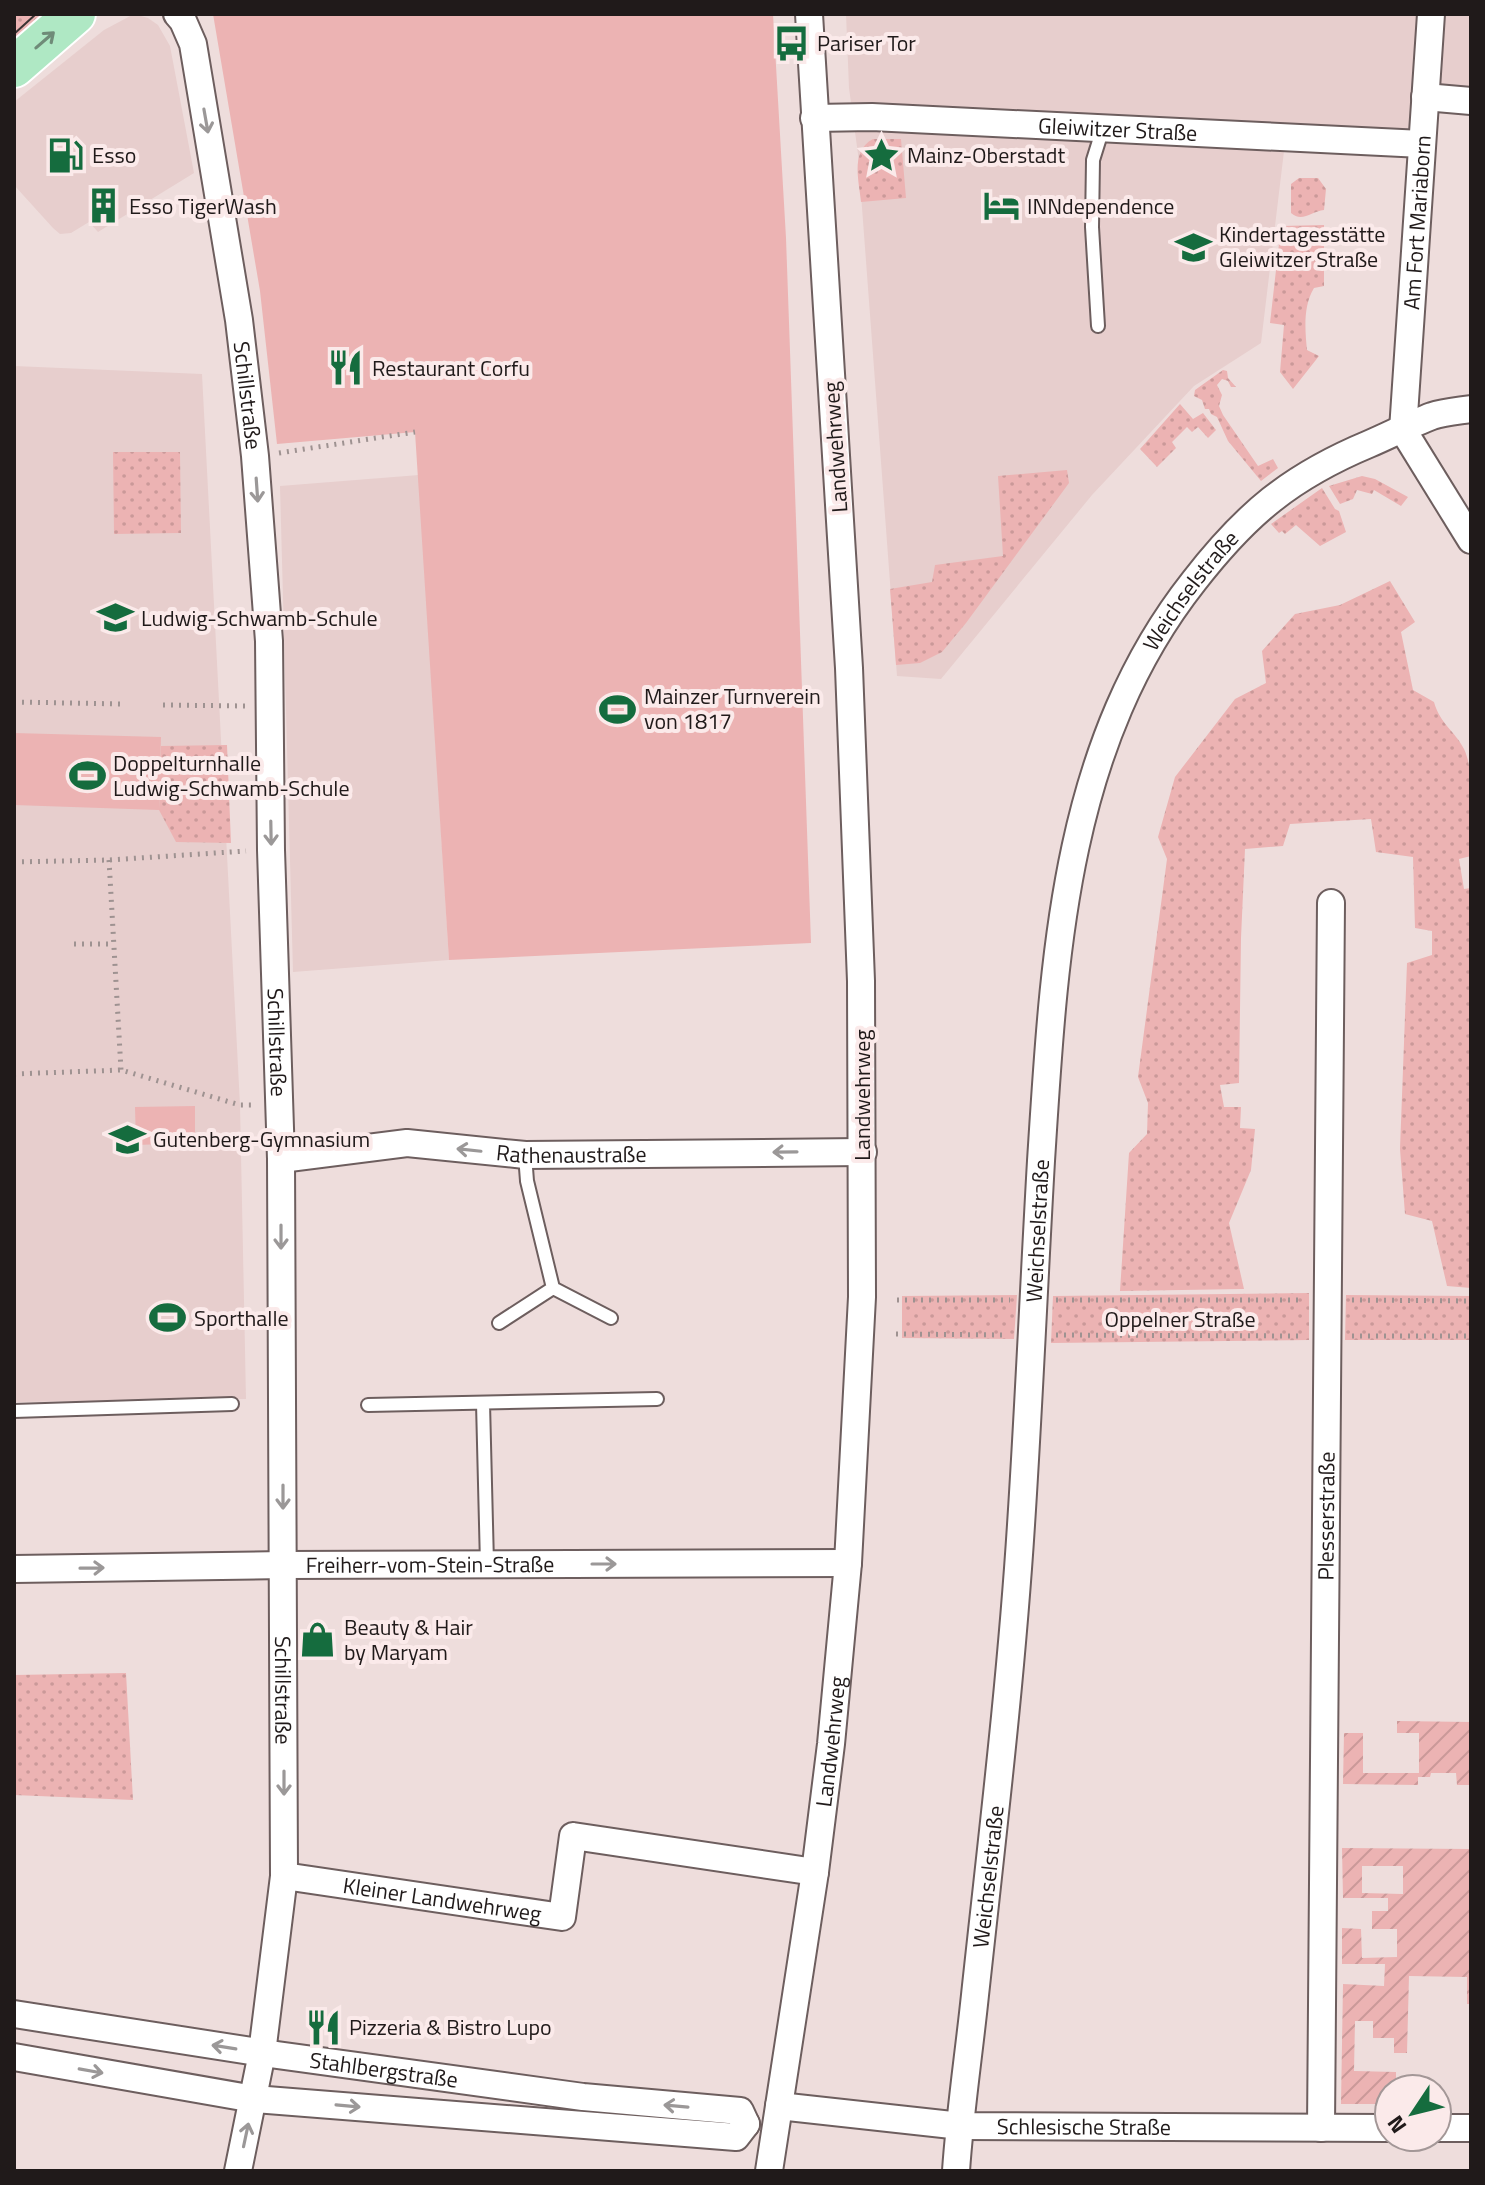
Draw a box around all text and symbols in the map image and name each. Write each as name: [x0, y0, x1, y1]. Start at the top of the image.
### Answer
bus stop icon: Pariser Tor: [772, 24, 810, 62]
place label: Pariser Tor: [817, 26, 916, 60]
one-way arrow: [34, 32, 54, 50]
one-way arrow: [199, 108, 214, 134]
street label: Gleiwitzer Straße: [1037, 108, 1198, 150]
street label: Am Fort Mariaborn: [1394, 134, 1440, 311]
fuel station icon: Esso: [47, 136, 85, 174]
place icon: Mainz-Oberstadt: [862, 136, 900, 174]
place label: Esso: [92, 138, 136, 172]
place label: Mainz-Oberstadt: [907, 138, 1066, 172]
building icon: Esso TigerWash: [84, 187, 122, 225]
hotel icon: INNdependence: [982, 187, 1020, 225]
place label: Esso TigerWash: [129, 189, 277, 223]
place label: INNdependence: [1027, 189, 1174, 223]
place label: Kindertagesstätte Gleiwitzer Straße: [1219, 217, 1385, 276]
school or university icon: Kindertagesstätte Gleiwitzer Straße: [1174, 228, 1212, 266]
street label: Schillstraße: [225, 339, 271, 451]
restaurant icon: Restaurant Corfu: [327, 349, 365, 387]
place label: Restaurant Corfu: [372, 351, 530, 385]
street label: Landwehrweg: [813, 380, 857, 514]
one-way arrow: [250, 476, 265, 503]
street label: Weichselstraße: [1134, 522, 1247, 657]
school or university icon: Ludwig-Schwamb-Schule: [96, 599, 134, 637]
place label: Ludwig-Schwamb-Schule: [141, 601, 378, 635]
place label: Mainzer Turnverein von 1817: [644, 679, 821, 738]
sports icon: Mainzer Turnverein von 1817: [599, 690, 637, 728]
place label: Doppelturnhalle Ludwig-Schwamb-Schule: [113, 746, 350, 805]
sports icon: Doppelturnhalle Ludwig-Schwamb-Schule: [68, 757, 106, 795]
one-way arrow: [263, 819, 279, 846]
street label: Schillstraße: [258, 987, 296, 1097]
street label: Landwehrweg: [845, 1029, 879, 1161]
school or university icon: Gutenberg-Gymnasium: [108, 1120, 146, 1158]
place label: Gutenberg-Gymnasium: [153, 1122, 370, 1156]
street label: Rathenaustraße: [495, 1135, 647, 1172]
one-way arrow: [456, 1142, 483, 1157]
one-way arrow: [772, 1145, 799, 1160]
street label: Weichselstraße: [1016, 1158, 1058, 1303]
one-way arrow: [273, 1223, 289, 1250]
sports icon: Sporthalle: [149, 1299, 187, 1337]
place label: Sporthalle: [194, 1301, 289, 1335]
street label: Oppelner Straße: [1104, 1302, 1256, 1336]
street label: Plesserstraße: [1308, 1451, 1344, 1581]
one-way arrow: [275, 1483, 291, 1510]
street label: Freiherr-vom-Stein-Straße: [306, 1547, 554, 1582]
one-way arrow: [590, 1556, 617, 1572]
one-way arrow: [78, 1560, 105, 1575]
place label: Beauty & Hair by Maryam: [344, 1610, 473, 1669]
shop icon: Beauty & Hair by Maryam: [299, 1621, 337, 1659]
street label: Schillstraße: [266, 1636, 300, 1745]
street label: Landwehrweg: [806, 1675, 854, 1809]
one-way arrow: [276, 1769, 292, 1796]
street label: Weichselstraße: [963, 1804, 1013, 1950]
street label: Kleiner Landwehrweg: [341, 1868, 544, 1931]
restaurant icon: Pizzeria & Bistro Lupo: [304, 2008, 342, 2046]
place label: Pizzeria & Bistro Lupo: [349, 2010, 552, 2044]
one-way arrow: [212, 2039, 237, 2054]
street label: Stahlbergstraße: [308, 2043, 460, 2097]
one-way arrow: [77, 2064, 103, 2079]
north arrow: [1373, 2073, 1453, 2153]
one-way arrow: [663, 2098, 690, 2113]
one-way arrow: [334, 2099, 361, 2114]
text: N: [1378, 2108, 1415, 2140]
street label: Schlesische Straße: [997, 2109, 1171, 2144]
one-way arrow: [239, 2123, 254, 2148]

